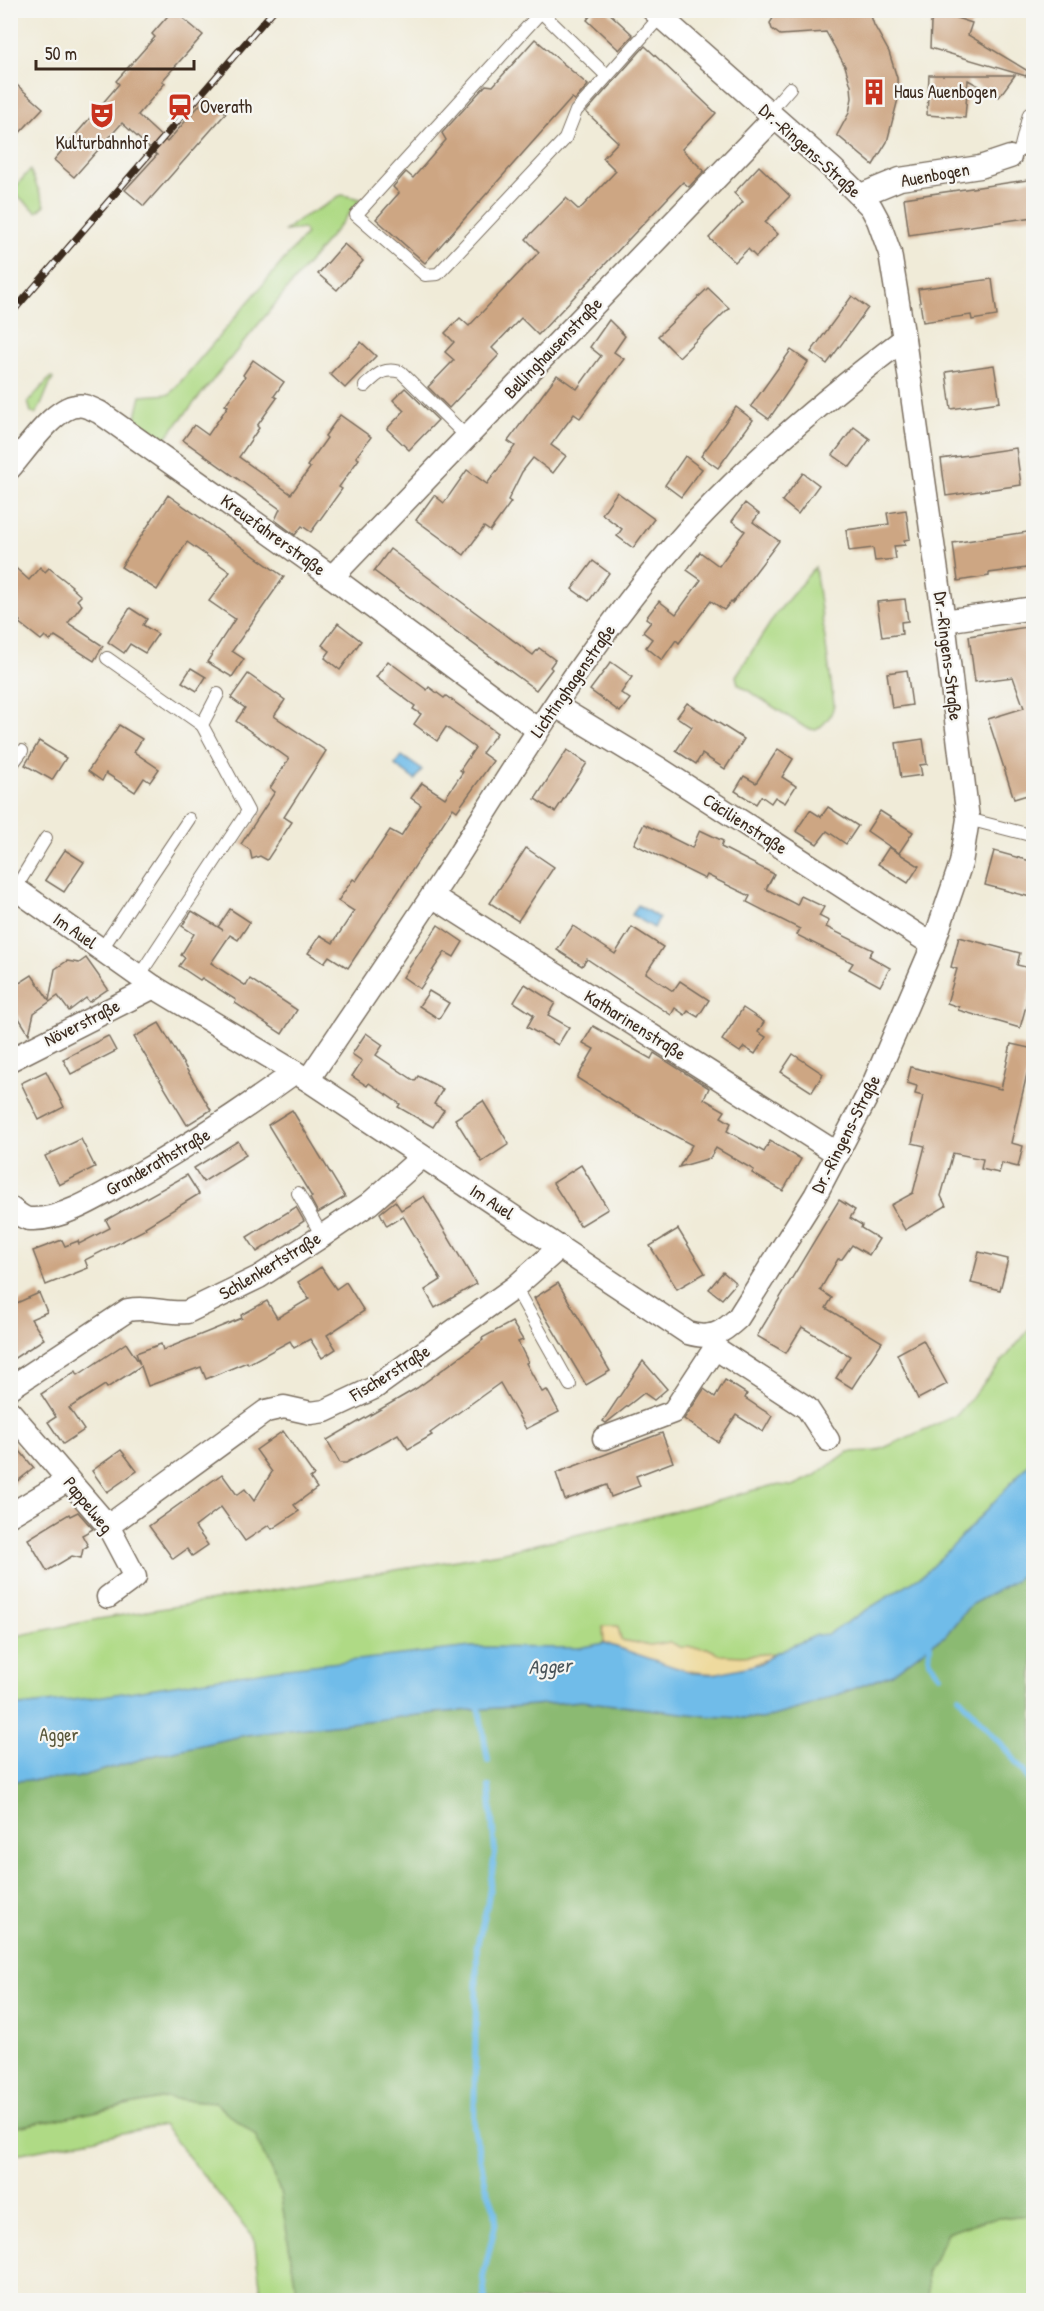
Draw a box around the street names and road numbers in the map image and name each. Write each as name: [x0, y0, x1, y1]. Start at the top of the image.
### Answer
street label: Dr.-Ringens-Straße: [754, 98, 867, 203]
street label: Auenbogen: [899, 156, 971, 193]
street label: Bellinghausenstraße: [498, 291, 608, 404]
street label: Kreuzfahrerstraße: [216, 488, 331, 581]
street label: Dr.-Ringens-Straße: [928, 590, 969, 722]
street label: Lichtinghagenstraße: [524, 619, 621, 743]
street label: Cäcilienstraße: [698, 787, 792, 860]
street label: Im Auel: [48, 906, 103, 955]
street label: Katharinenstraße: [580, 983, 691, 1066]
street label: Növerstraße: [40, 993, 124, 1052]
street label: Dr.-Ringens-Straße: [805, 1070, 886, 1197]
street label: Granderathstraße: [101, 1122, 214, 1202]
street label: Im Auel: [465, 1178, 520, 1225]
street label: Schlenkertstraße: [214, 1225, 325, 1306]
street label: Fischerstraße: [344, 1338, 435, 1408]
street label: Pappelweg: [58, 1471, 119, 1538]

